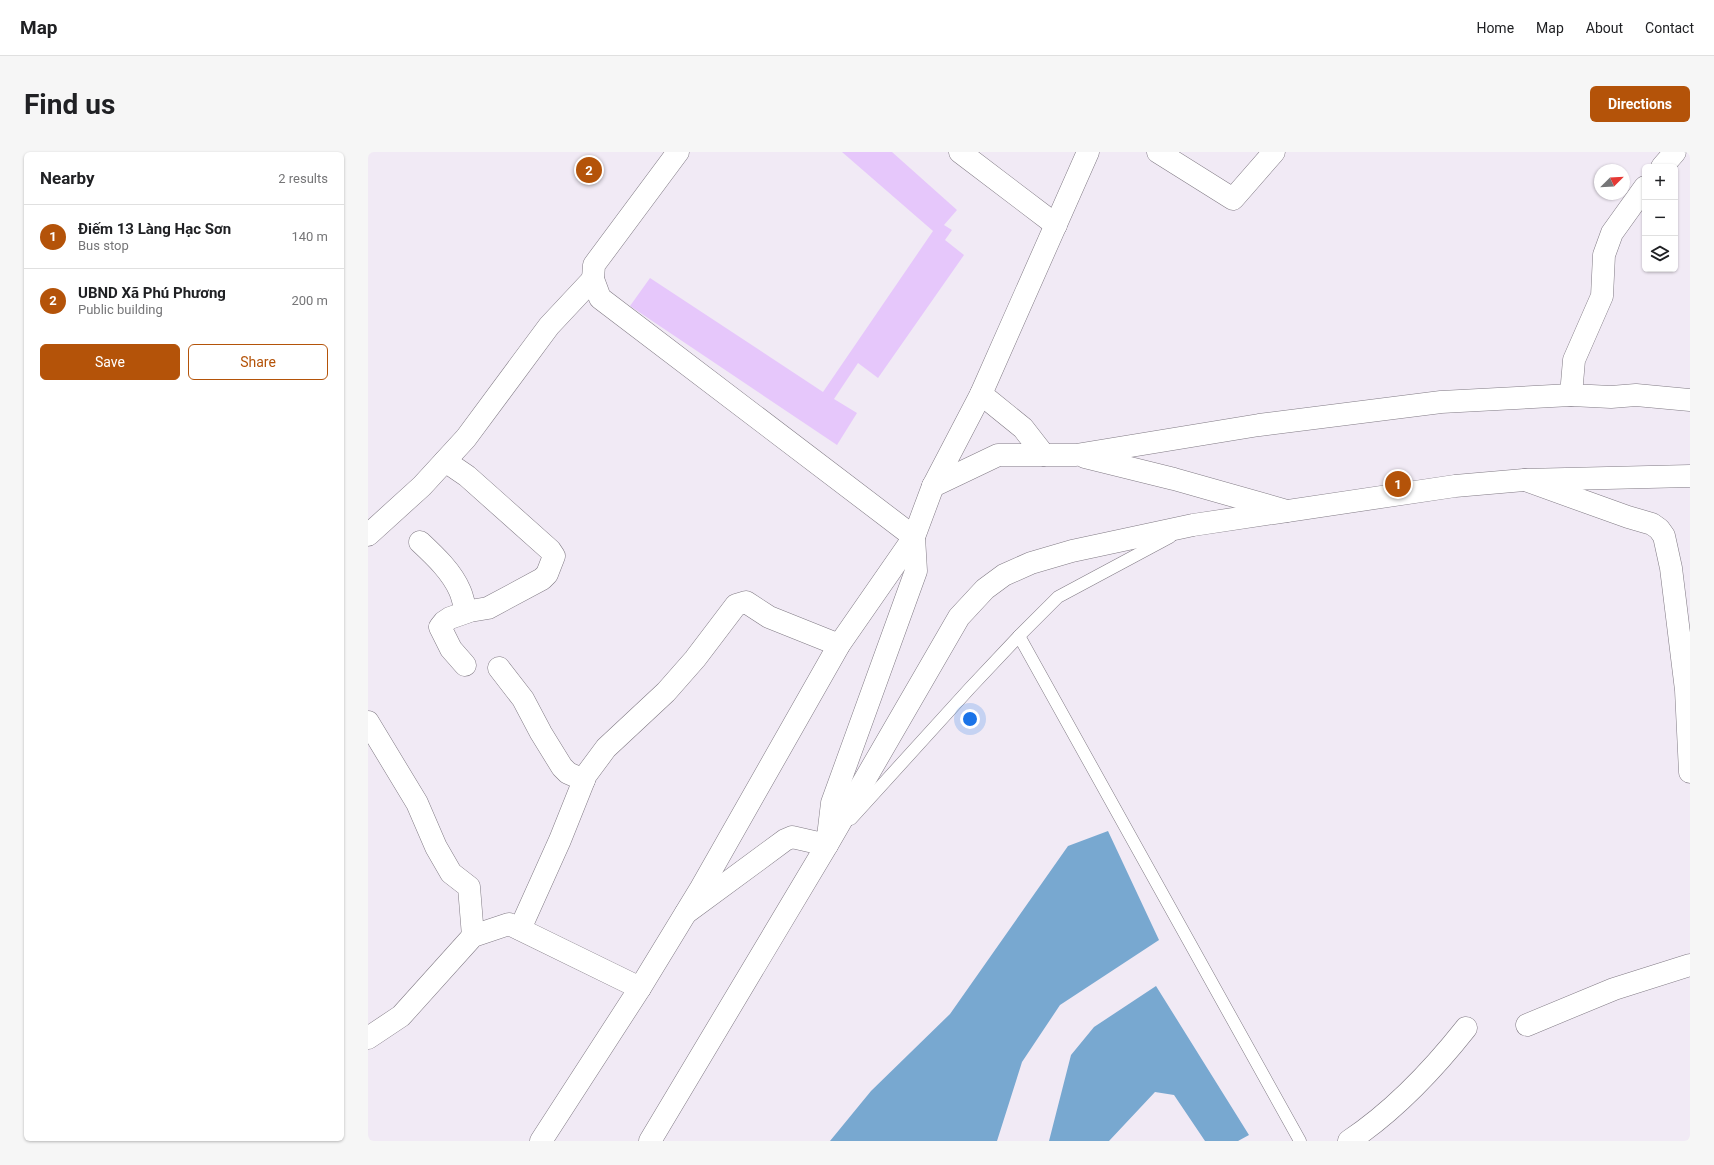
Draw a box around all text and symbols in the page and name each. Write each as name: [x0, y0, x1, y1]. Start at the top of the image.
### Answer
text: Map: [20, 16, 58, 39]
text: Home: [1476, 20, 1514, 36]
text: Map: [1536, 20, 1564, 36]
text: About: [1586, 20, 1623, 36]
text: Contact: [1645, 20, 1694, 36]
button: Directions: [1590, 86, 1690, 122]
text: Find us: [24, 88, 115, 121]
pin: 2: [576, 155, 602, 185]
north arrow: [1594, 164, 1630, 200]
map controls: [1642, 164, 1678, 272]
button: +: [1642, 164, 1678, 200]
text: Nearby: [40, 168, 95, 188]
text: 2 results: [278, 171, 328, 186]
button: −: [1642, 200, 1678, 236]
text: Điếm 13 Làng Hạc Sơn: [78, 220, 231, 238]
text: 1: [49, 229, 57, 244]
text: 140 m: [291, 229, 328, 244]
button: layers: [1642, 236, 1678, 272]
text: Bus stop: [78, 238, 129, 253]
text: UBND Xã Phú Phương: [78, 284, 226, 302]
text: 2: [49, 293, 57, 308]
text: 200 m: [291, 293, 328, 308]
text: Public building: [78, 302, 163, 317]
button: Save: [40, 344, 180, 380]
button: Share: [188, 344, 328, 380]
pin: 1: [1385, 469, 1411, 499]
your location: [960, 709, 980, 729]

